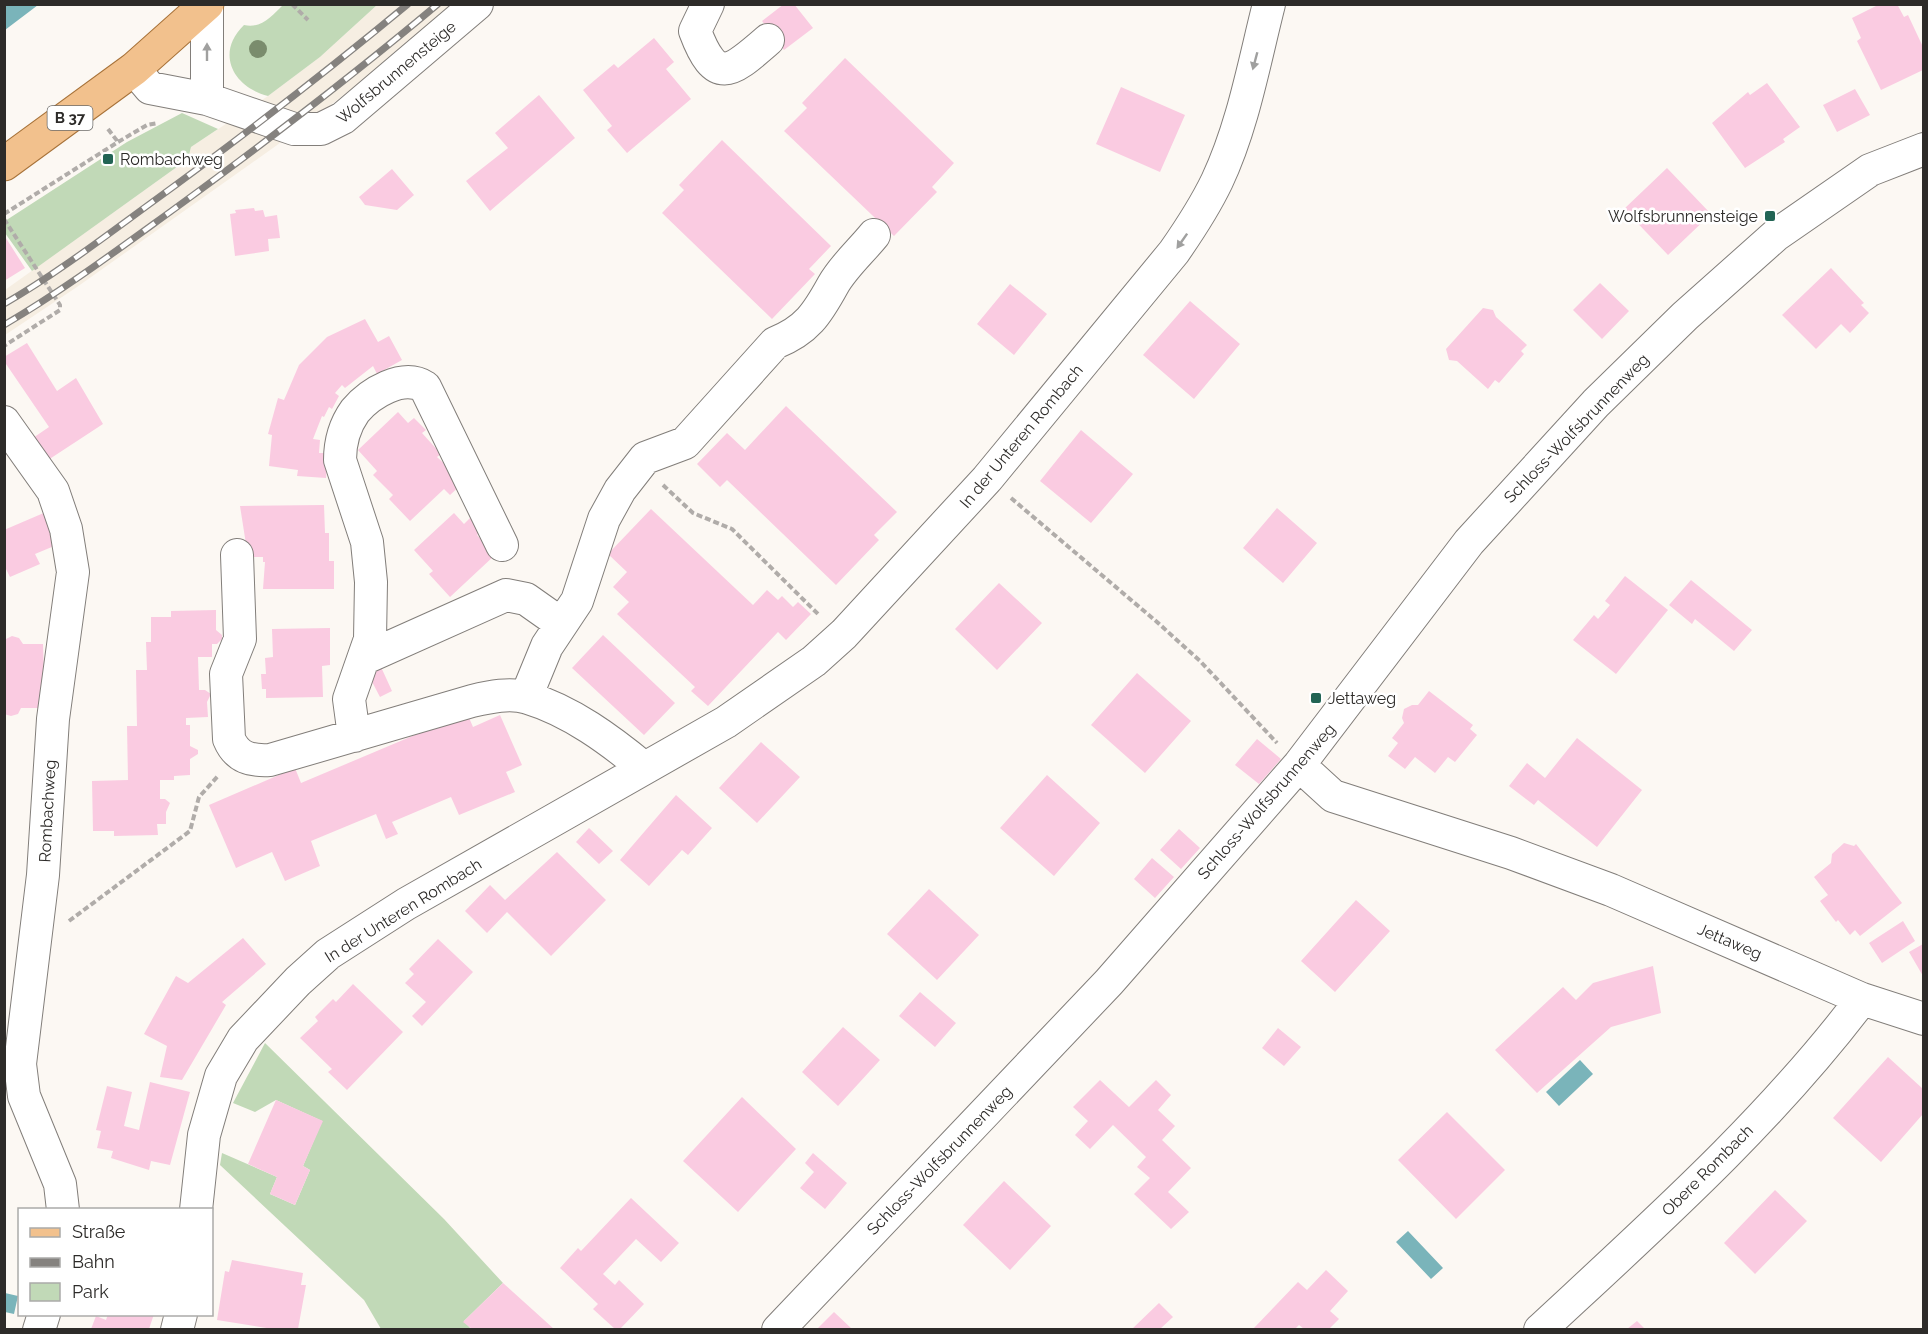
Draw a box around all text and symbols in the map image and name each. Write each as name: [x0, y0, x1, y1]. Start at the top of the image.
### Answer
street label: Wolfsbrunnensteige: [333, 17, 460, 128]
one-way arrow: [202, 42, 212, 61]
one-way arrow: [1249, 52, 1259, 70]
road number: B 37: [48, 106, 92, 130]
place label: Rombachweg: [120, 150, 223, 169]
marker: Rombachweg: [101, 152, 115, 166]
place label: Wolfsbrunnensteige: [1608, 207, 1758, 226]
marker: Wolfsbrunnensteige: [1763, 209, 1777, 223]
one-way arrow: [1176, 232, 1188, 248]
street label: Schloss-Wolfsbrunnenweg: [1500, 350, 1653, 507]
street label: In der Unteren Rombach: [956, 361, 1087, 512]
place label: Jettaweg: [1328, 689, 1396, 708]
marker: Jettaweg: [1309, 691, 1323, 705]
street label: Schloss-Wolfsbrunnenweg: [1194, 720, 1339, 883]
street label: Rombachweg: [35, 759, 60, 863]
street label: In der Unteren Rombach: [321, 854, 485, 966]
street label: Jettaweg: [1695, 919, 1765, 964]
street label: Schloss-Wolfsbrunnenweg: [863, 1082, 1016, 1239]
street label: Obere Rombach: [1658, 1121, 1757, 1220]
legend: [18, 1208, 213, 1316]
text: Straße: [72, 1221, 126, 1242]
text: Bahn: [72, 1251, 115, 1272]
text: Park: [72, 1281, 109, 1302]

